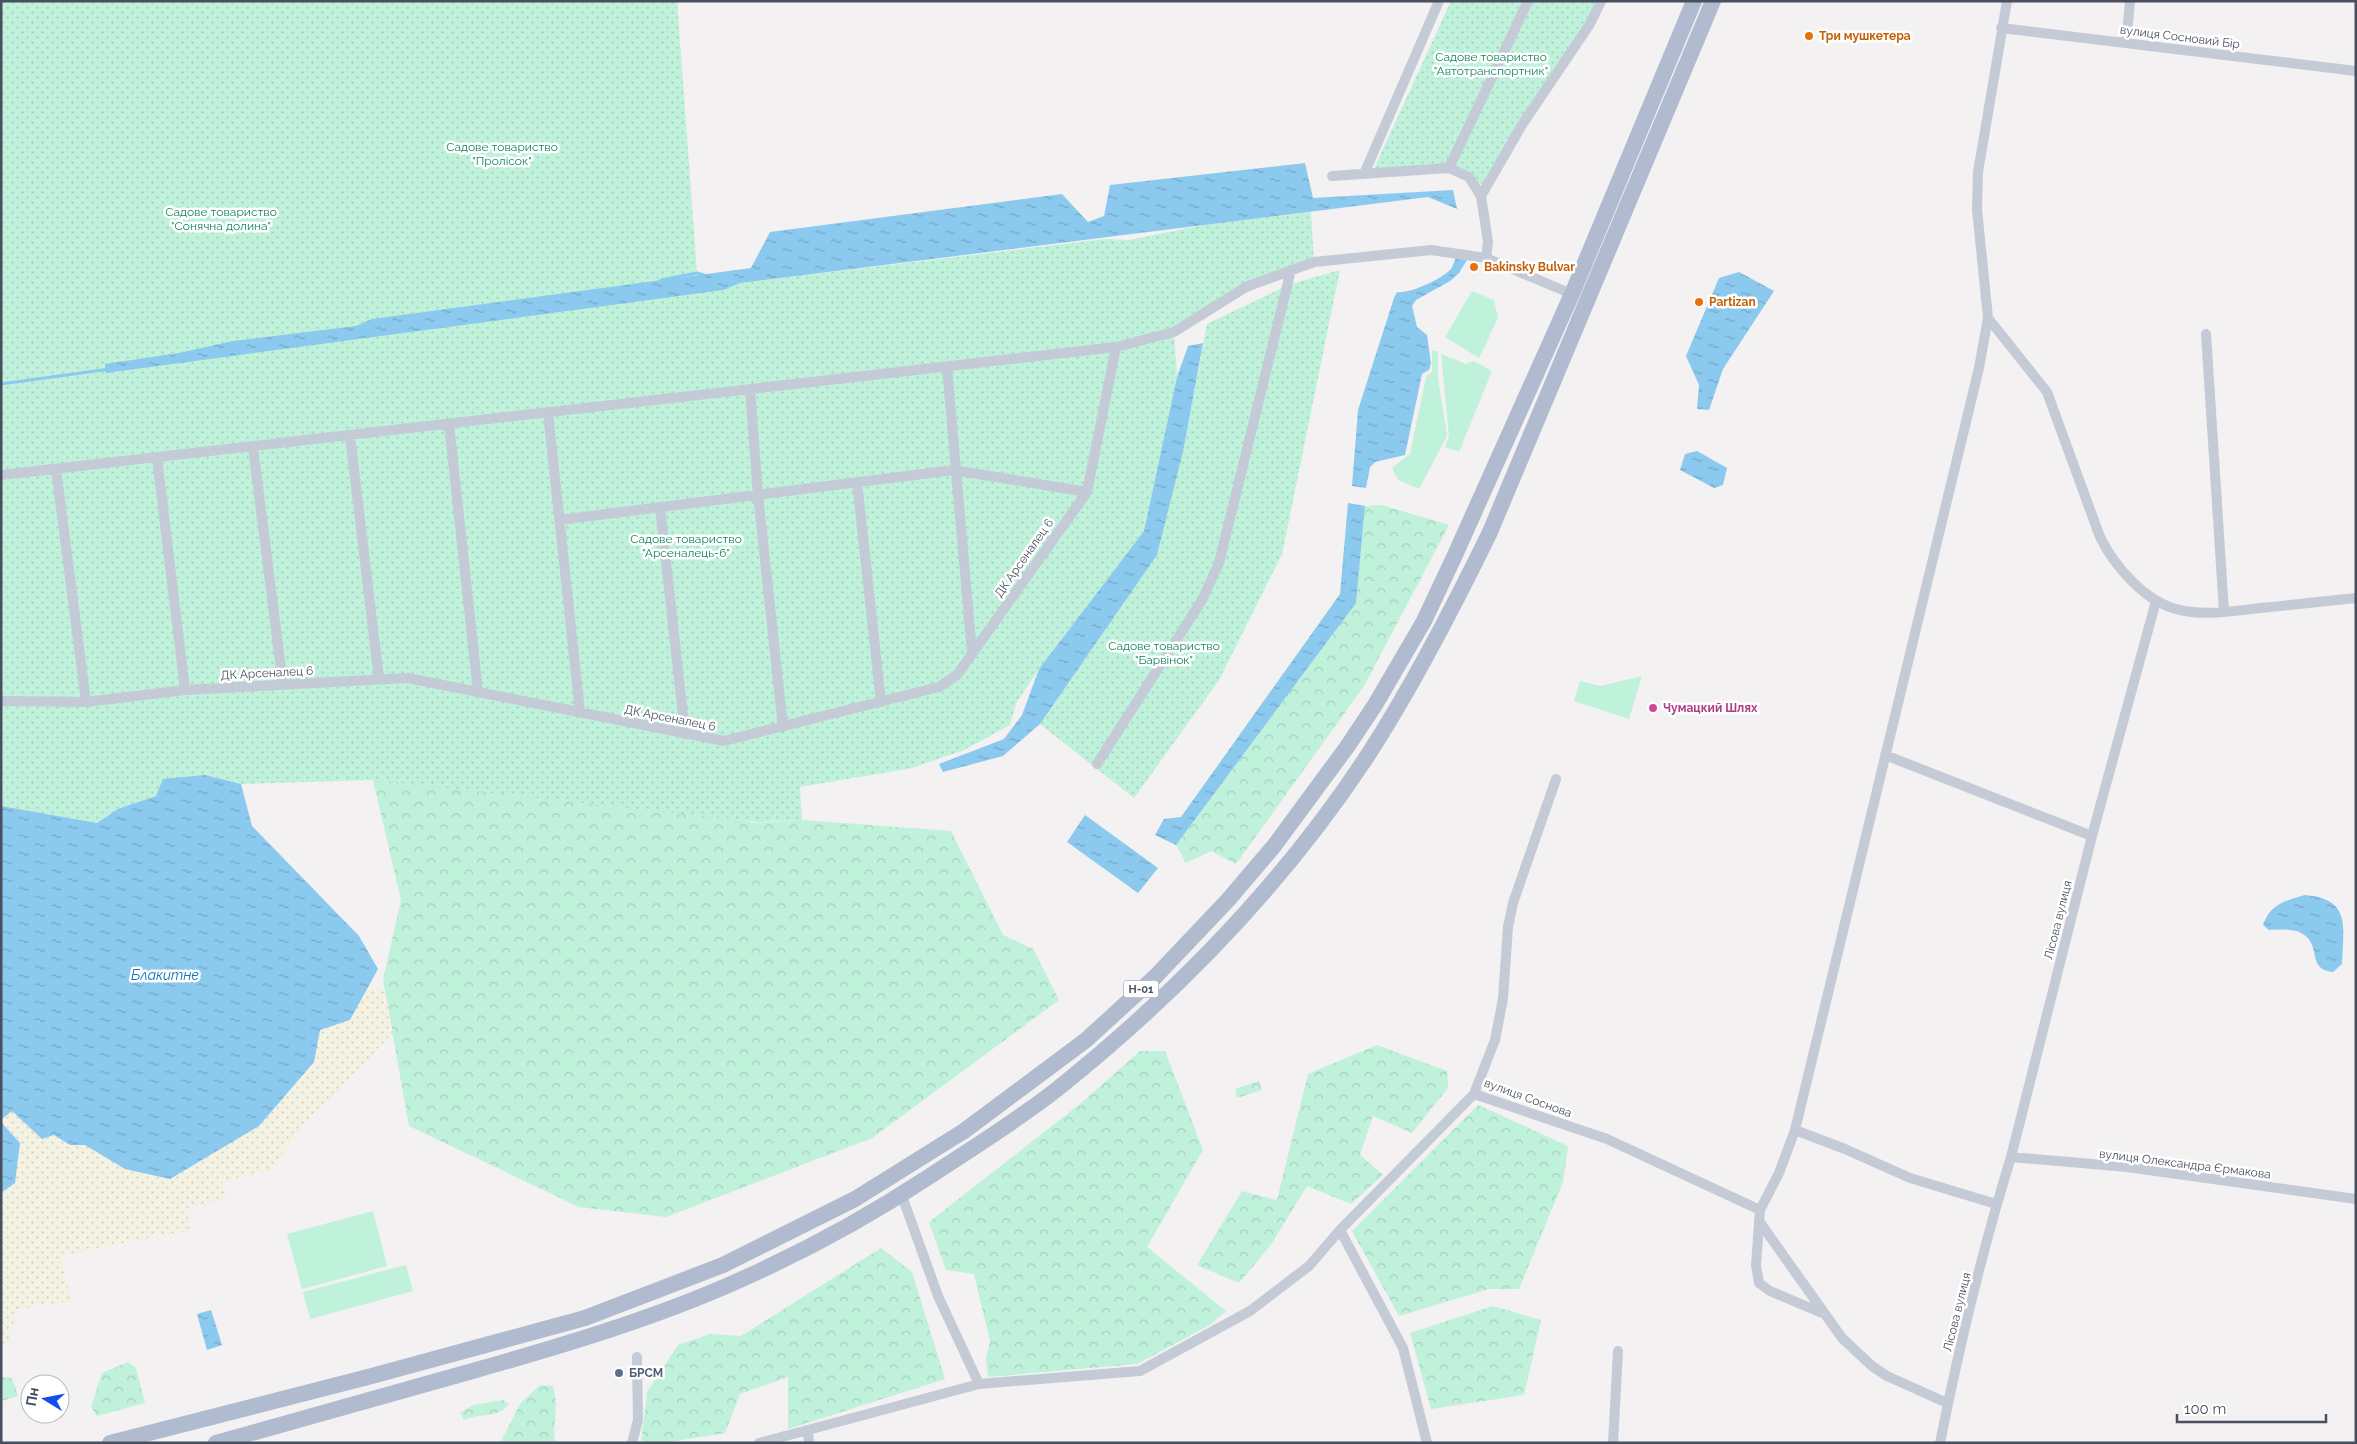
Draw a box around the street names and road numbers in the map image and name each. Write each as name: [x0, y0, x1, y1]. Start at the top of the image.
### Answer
street label: вулиця Сосновий Бір: [2119, 23, 2241, 51]
street label: ДК Арсеналец 6: [992, 516, 1056, 600]
street label: ДК Арсеналец 6: [220, 664, 314, 682]
street label: ДК Арсеналец 6: [623, 702, 717, 734]
street label: Лісова вулиця: [2041, 879, 2075, 961]
road number: Н-01: [1124, 981, 1158, 998]
street label: вулиця Соснова: [1482, 1076, 1574, 1120]
street label: вулиця Олександра Єрмакова: [2098, 1147, 2272, 1181]
street label: Лісова вулиця: [1940, 1271, 1974, 1353]

